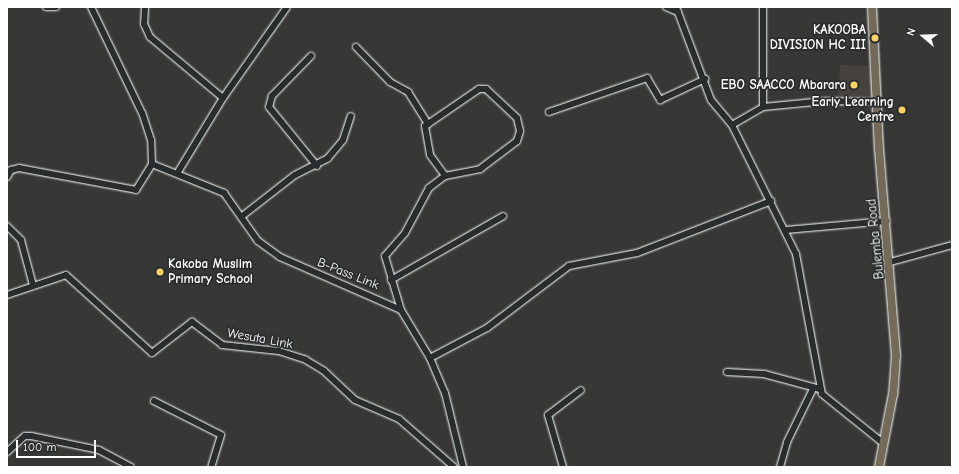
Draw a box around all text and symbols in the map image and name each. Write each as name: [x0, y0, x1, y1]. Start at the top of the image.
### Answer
north arrow: [903, 16, 943, 56]
place label: KAKOOBA DIVISION HC III: [770, 23, 866, 54]
text: N: [904, 26, 918, 37]
marker: KAKOOBA DIVISION HC III: [869, 32, 881, 44]
place label: EBO SAACCO Mbarara: [721, 77, 846, 93]
marker: EBO SAACCO Mbarara: [849, 80, 859, 90]
place label: Early Learning Centre: [812, 95, 894, 126]
marker: Early Learning Centre: [897, 105, 907, 115]
street label: Bulemba Road: [864, 198, 888, 280]
street label: B-Pass Link: [315, 255, 381, 293]
place label: Kakoba Muslim Primary School: [168, 257, 253, 288]
marker: Kakoba Muslim Primary School: [155, 267, 165, 277]
street label: Wesuta Link: [226, 326, 294, 352]
scale bar: [18, 432, 98, 458]
text: 100 m: [23, 440, 56, 454]

